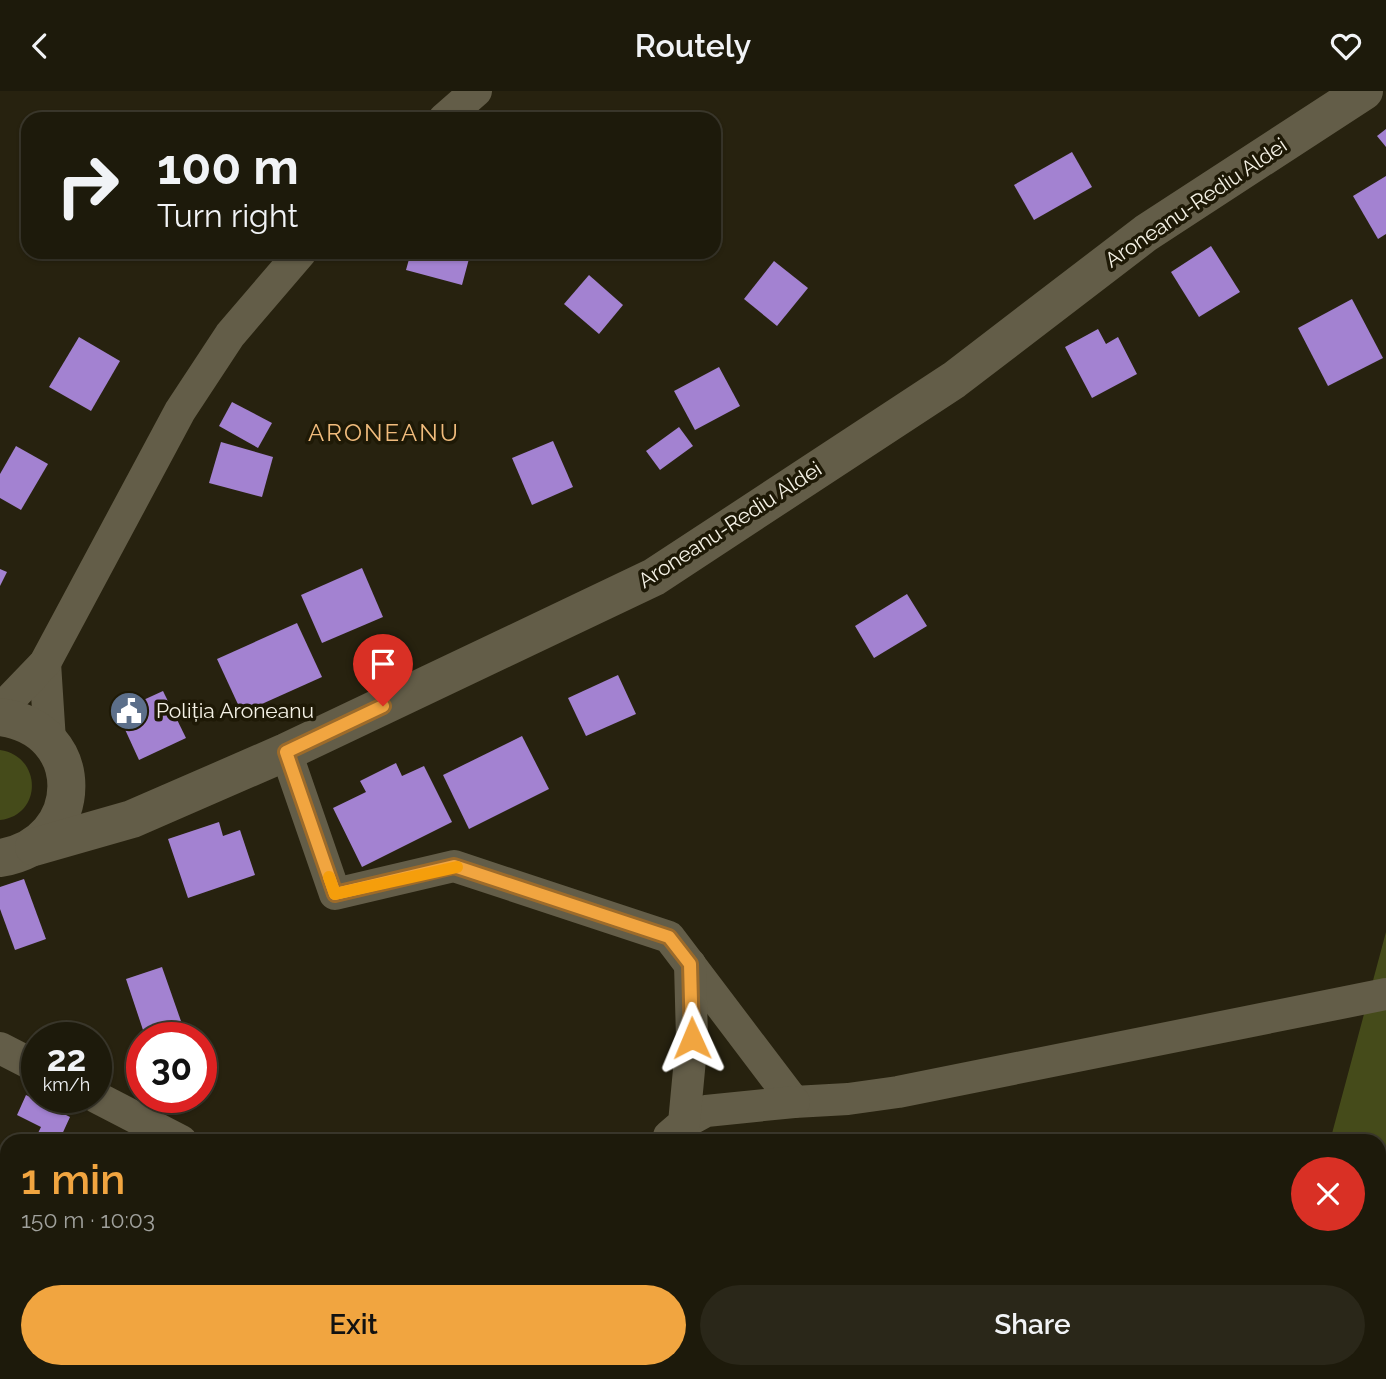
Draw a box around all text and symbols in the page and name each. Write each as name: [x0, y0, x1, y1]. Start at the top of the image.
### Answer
icon: back: [21, 27, 59, 65]
text: Routely: [635, 27, 751, 64]
icon: heart: [1327, 27, 1365, 65]
street label: Aroneanu-Rediu Aldei: [1100, 132, 1291, 273]
text: 100 m: [157, 138, 299, 195]
icon: right: [42, 140, 133, 231]
text: Turn right: [157, 197, 298, 234]
district label: ARONEANU: [308, 418, 460, 447]
street label: Aroneanu-Rediu Aldei: [633, 456, 826, 593]
pin: [353, 634, 413, 706]
icon: arrive: [364, 645, 402, 683]
public building icon: Poliția Aroneanu: [108, 690, 150, 732]
place label: Poliția Aroneanu: [156, 698, 314, 723]
position arrow: [655, 1001, 729, 1075]
speed limit sign: 30: [126, 1022, 217, 1113]
text: 22: [47, 1038, 86, 1079]
text: km/h: [43, 1074, 90, 1095]
text: 1 min: [21, 1155, 125, 1204]
button: close: [1291, 1157, 1365, 1231]
text: 150 m · 10:03: [21, 1206, 155, 1233]
button: Exit: [21, 1285, 686, 1365]
button: Share: [700, 1285, 1365, 1365]

